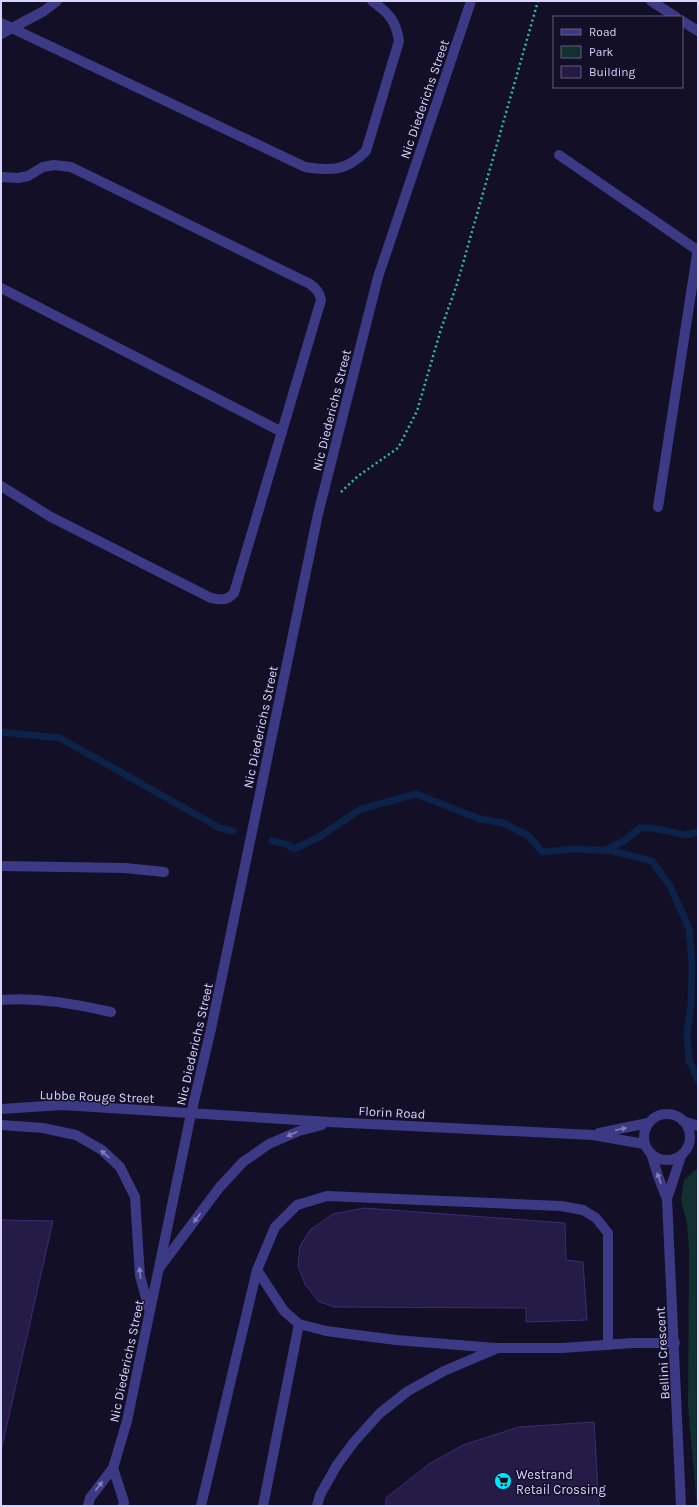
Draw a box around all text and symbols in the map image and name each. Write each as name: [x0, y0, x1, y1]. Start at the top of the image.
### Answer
legend: [553, 16, 683, 88]
text: Road: [589, 25, 617, 39]
street label: Nic Diederichs Street: [397, 38, 452, 161]
text: Park: [589, 45, 614, 59]
text: Building: [589, 65, 636, 79]
street label: Nic Diederichs Street: [309, 348, 354, 472]
street label: Nic Diederichs Street: [240, 664, 281, 790]
street label: Nic Diederichs Street: [173, 982, 216, 1107]
street label: Lubbe Rouge Street: [39, 1087, 155, 1106]
street label: Florin Road: [358, 1103, 426, 1122]
one-way arrow: [614, 1125, 627, 1131]
one-way arrow: [287, 1131, 298, 1137]
one-way arrow: [100, 1149, 110, 1158]
one-way arrow: [656, 1171, 662, 1183]
one-way arrow: [192, 1213, 201, 1224]
one-way arrow: [137, 1267, 144, 1279]
street label: Nic Diederichs Street: [106, 1298, 147, 1424]
street label: Bellini Crescent: [653, 1306, 672, 1400]
place label: Westrand Retail Crossing: [516, 1467, 606, 1497]
supermarket icon: Westrand Retail Crossing: [493, 1471, 513, 1491]
one-way arrow: [95, 1481, 104, 1492]

